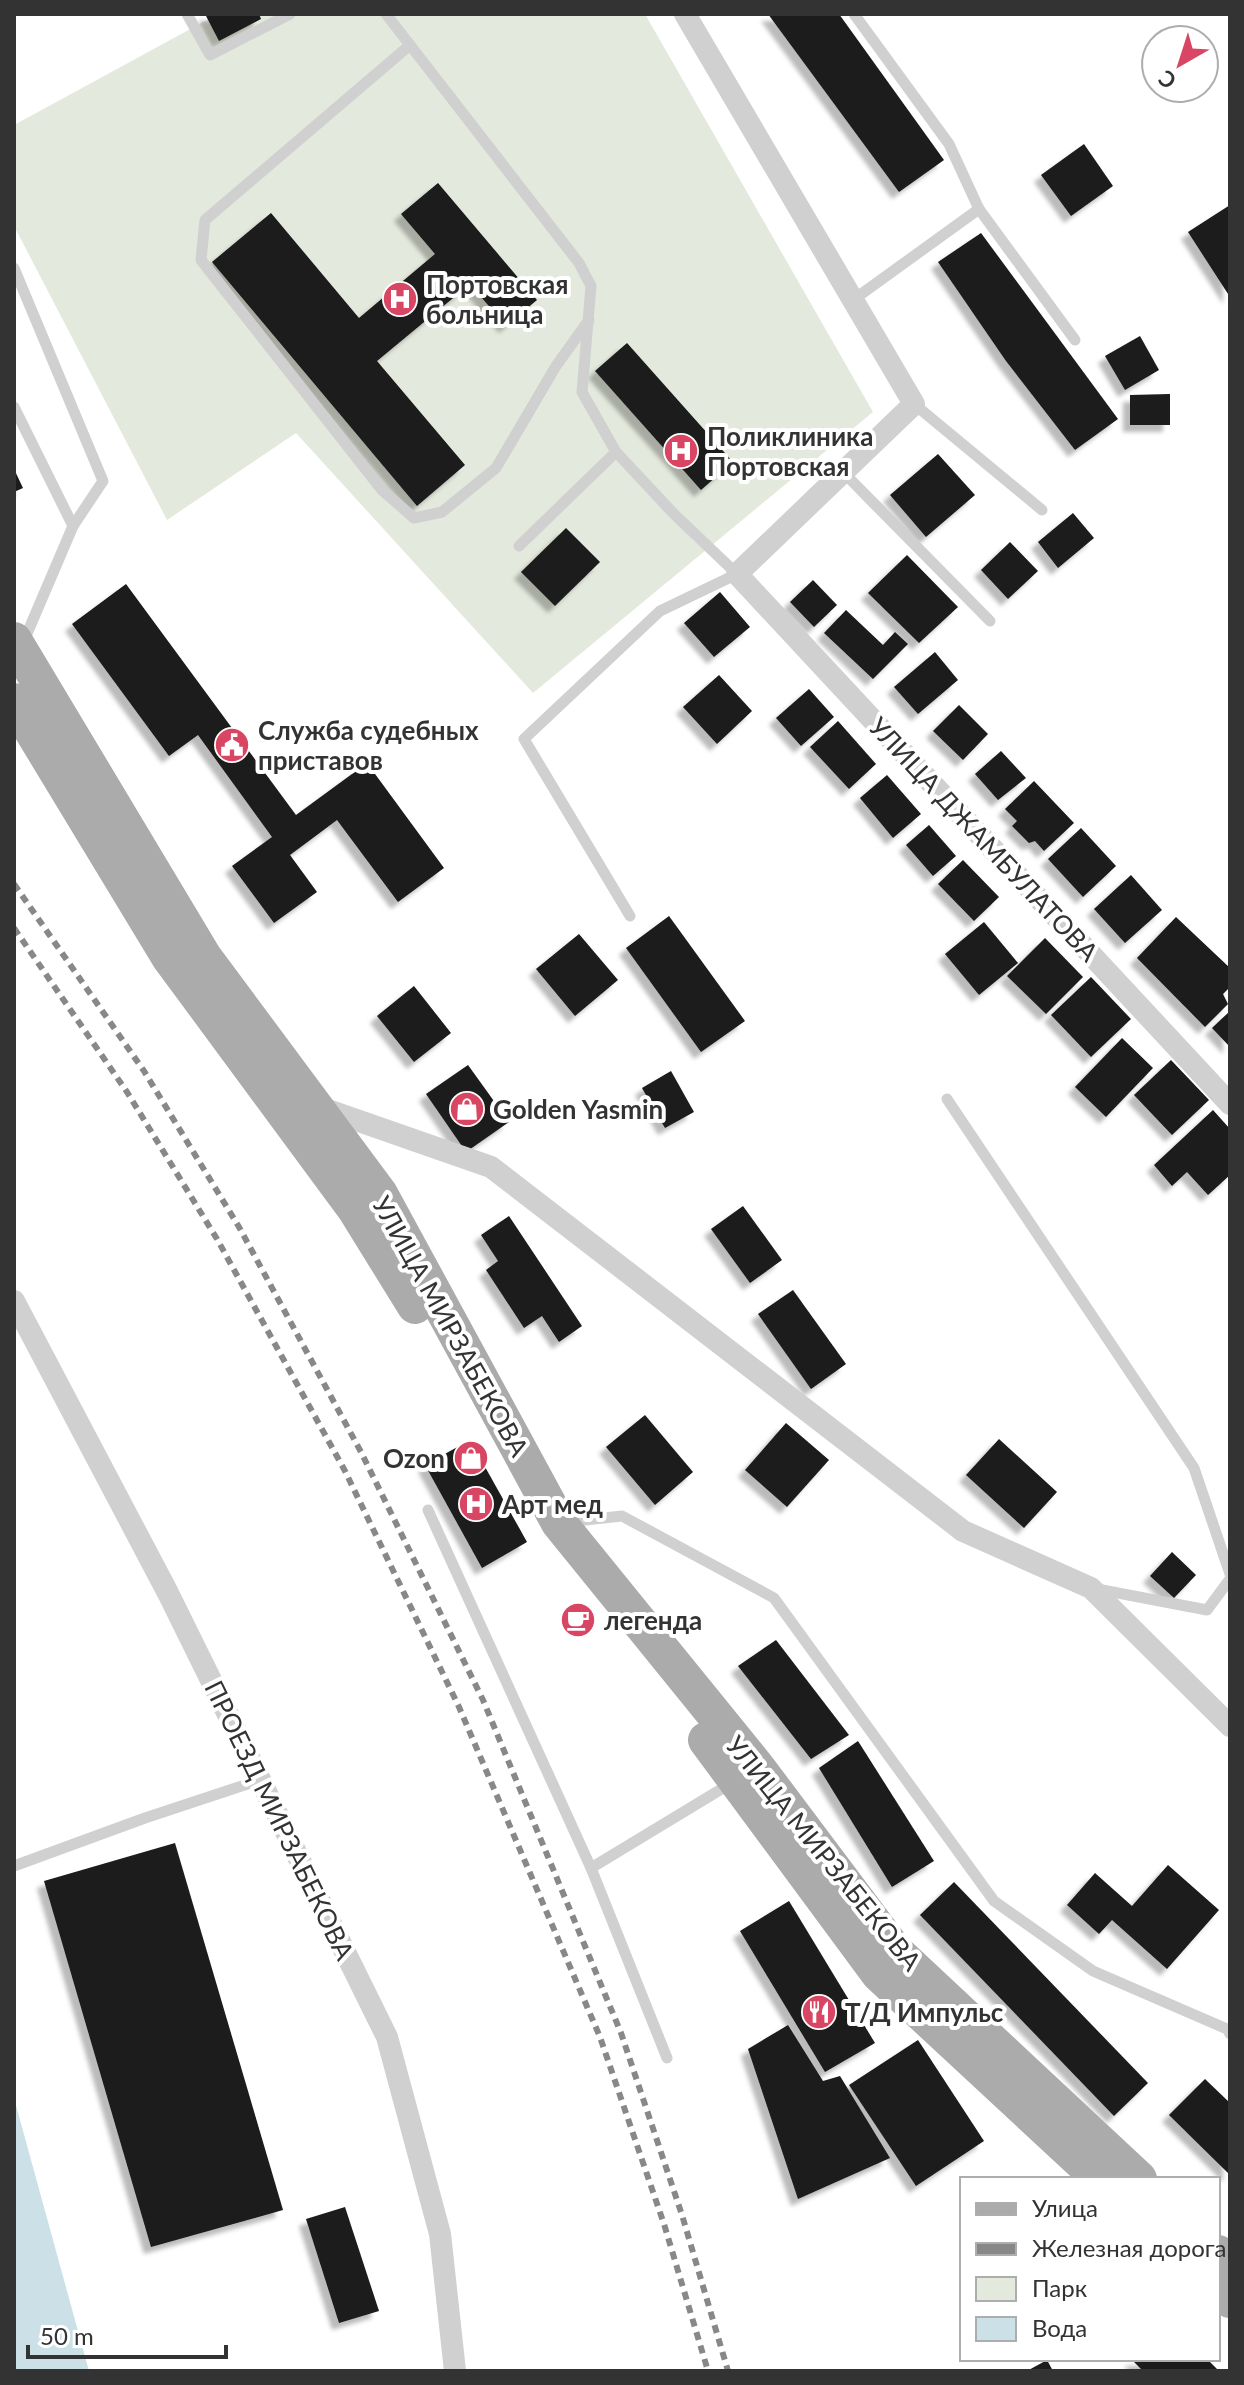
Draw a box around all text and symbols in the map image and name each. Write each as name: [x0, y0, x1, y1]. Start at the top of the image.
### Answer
north arrow: [1140, 24, 1220, 104]
text: С: [1153, 65, 1181, 95]
place label: Портовская больница: [426, 268, 568, 330]
hospital icon: Портовская больница: [381, 280, 419, 318]
place label: Поликлиника Портовская: [707, 420, 873, 482]
hospital icon: Поликлиника Портовская: [662, 432, 700, 470]
street label: УЛИЦА ДЖАМБУЛАТОВА: [863, 710, 1106, 968]
place label: Служба судебных приставов: [258, 714, 479, 776]
public building icon: Служба судебных приставов: [213, 726, 251, 764]
shop icon: Golden Yasmin: [448, 1090, 486, 1128]
place label: Golden Yasmin: [493, 1093, 663, 1125]
street label: УЛИЦА МИРЗАБЕКОВА: [366, 1190, 536, 1462]
shop icon: Ozon: [452, 1439, 490, 1477]
place label: Ozon: [383, 1442, 445, 1474]
hospital icon: Арт мед: [457, 1485, 495, 1523]
place label: Арт мед: [501, 1488, 604, 1520]
cafe icon: легенда: [559, 1601, 597, 1639]
place label: легенда: [604, 1604, 702, 1636]
street label: ПРОЕЗД МИРЗАБЕКОВА: [198, 1675, 362, 1965]
street label: УЛИЦА МИРЗАБЕКОВА: [720, 1729, 929, 1977]
restaurant icon: Т/Д Импульс: [800, 1993, 838, 2031]
place label: Т/Д Импульс: [845, 1996, 1004, 2028]
legend: [960, 2177, 1220, 2361]
text: Улица: [1032, 2193, 1098, 2222]
text: Железная дорога: [1032, 2233, 1227, 2262]
text: Парк: [1032, 2273, 1088, 2302]
scale bar: [28, 2309, 226, 2359]
text: Вода: [1032, 2313, 1087, 2342]
text: 50 m: [40, 2321, 94, 2350]

